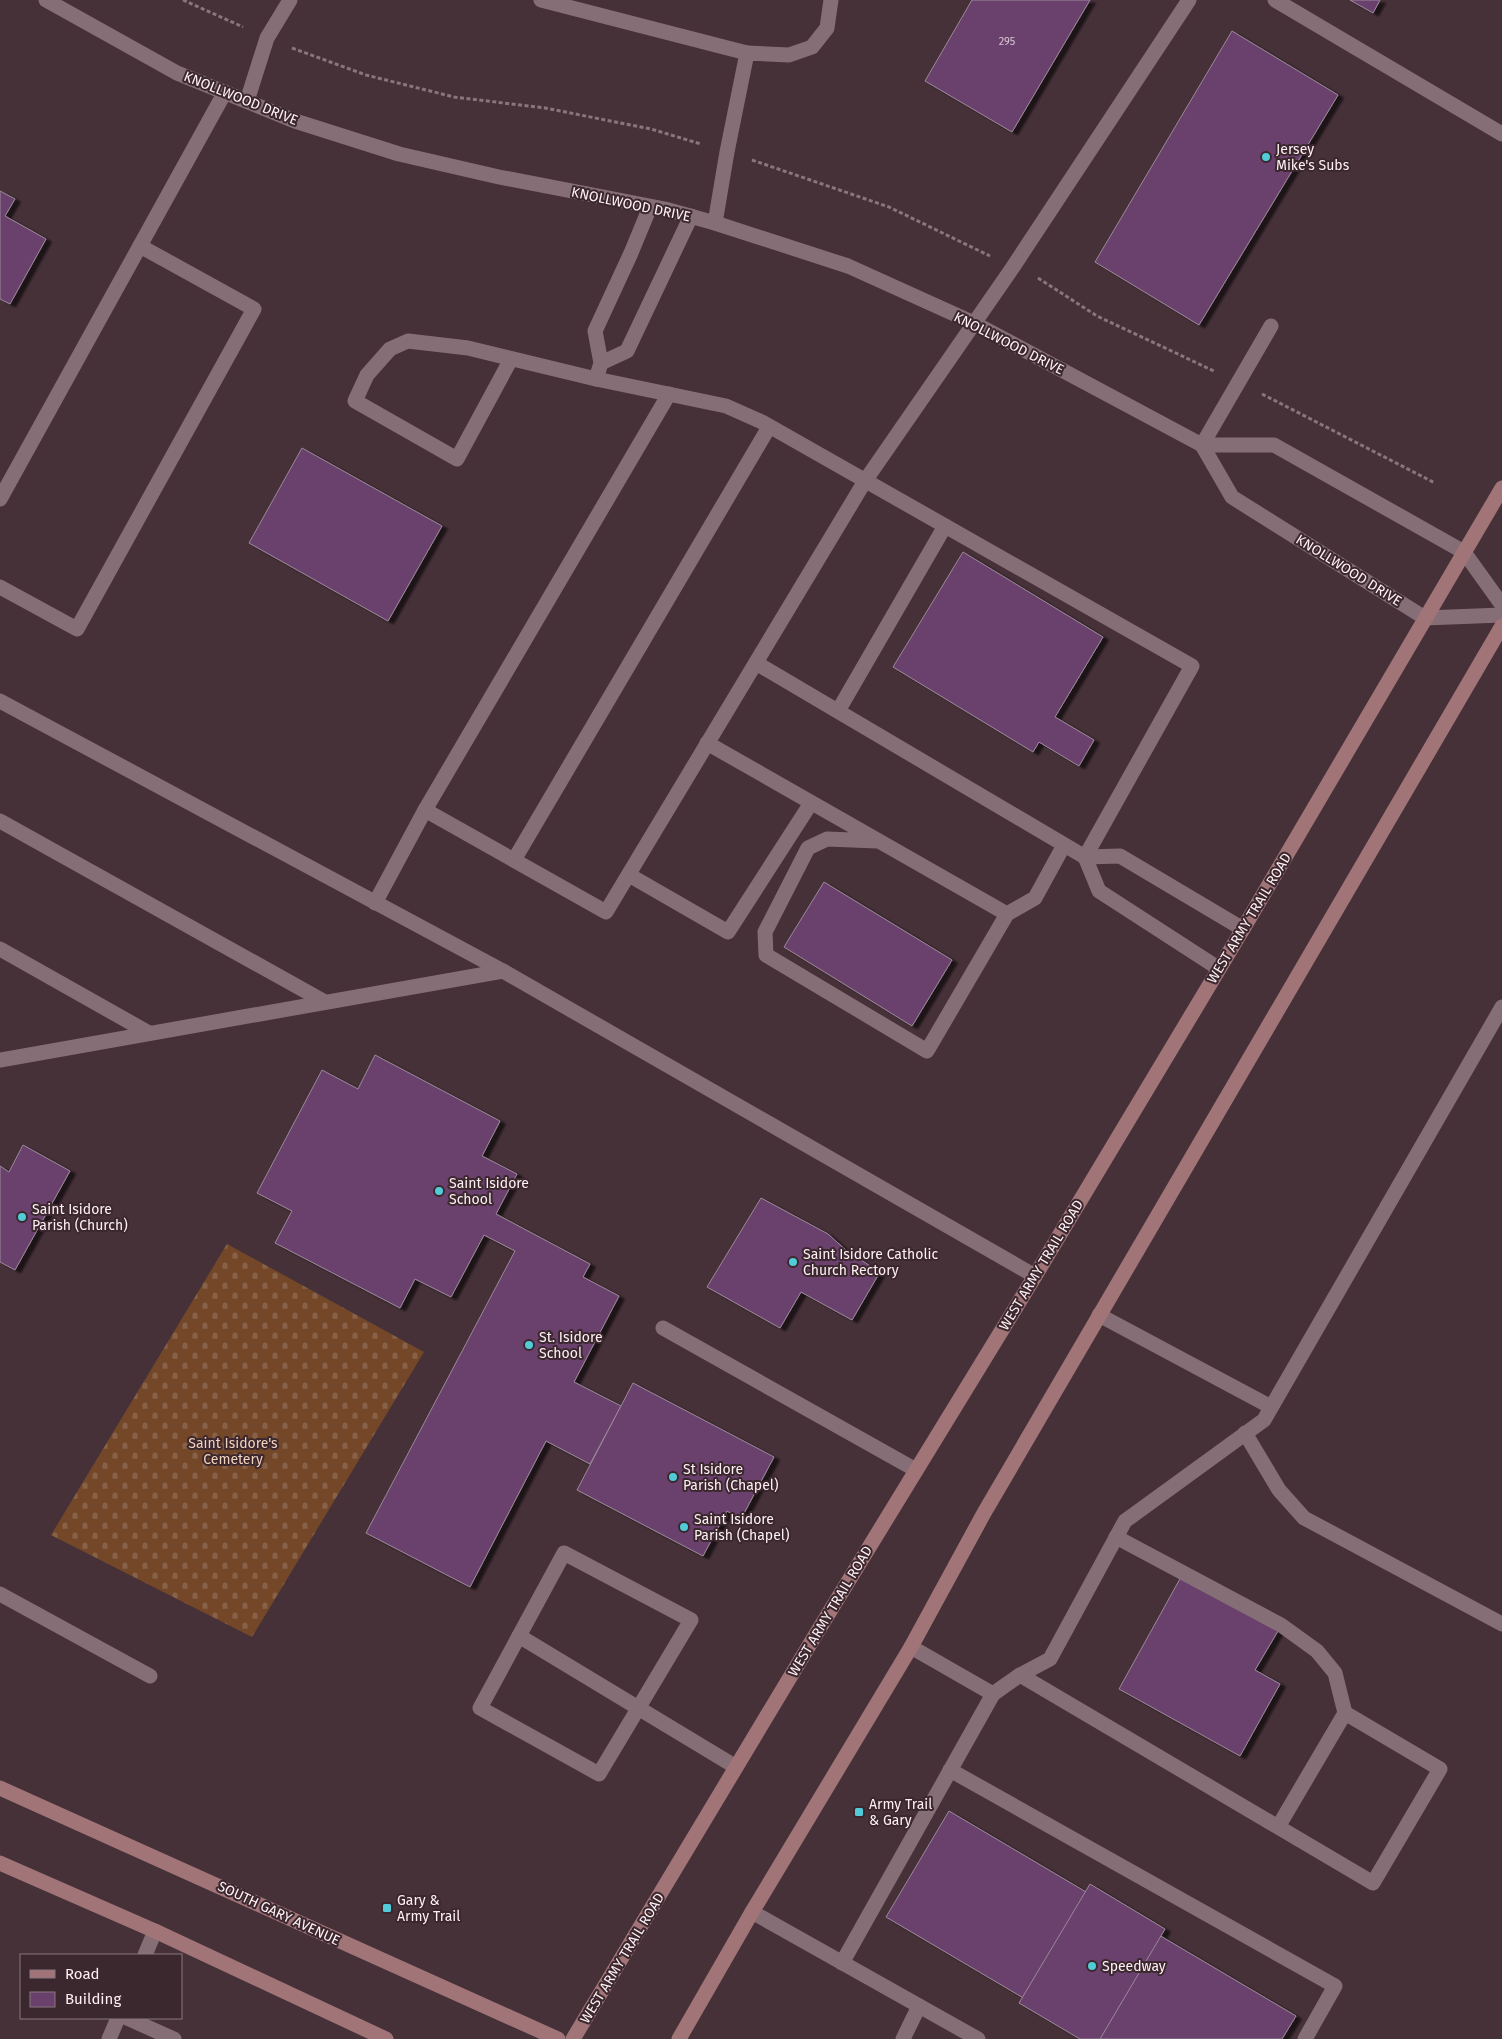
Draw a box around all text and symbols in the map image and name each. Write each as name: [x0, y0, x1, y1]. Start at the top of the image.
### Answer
house number: 295: [999, 35, 1016, 48]
street label: KNOLLWOOD DRIVE: [181, 68, 300, 129]
place label: Jersey Mike's Subs: [1276, 141, 1350, 174]
marker: Jersey Mike's Subs: [1260, 151, 1272, 163]
street label: KNOLLWOOD DRIVE: [570, 184, 692, 225]
street label: KNOLLWOOD DRIVE: [951, 308, 1067, 379]
street label: KNOLLWOOD DRIVE: [1293, 531, 1405, 610]
street label: WEST ARMY TRAIL ROAD: [1204, 850, 1295, 987]
place label: Saint Isidore School: [449, 1175, 529, 1208]
marker: Saint Isidore School: [433, 1185, 445, 1197]
street label: WEST ARMY TRAIL ROAD: [996, 1197, 1087, 1334]
place label: Saint Isidore Parish (Church): [32, 1201, 128, 1234]
marker: Saint Isidore Parish (Church): [16, 1211, 28, 1223]
place label: Saint Isidore Catholic Church Rectory: [803, 1246, 938, 1279]
marker: Saint Isidore Catholic Church Rectory: [787, 1256, 799, 1268]
place label: St. Isidore School: [539, 1329, 603, 1362]
marker: St. Isidore School: [523, 1339, 535, 1351]
park label: Saint Isidore's Cemetery: [188, 1435, 278, 1468]
place label: St Isidore Parish (Chapel): [683, 1461, 778, 1494]
marker: St Isidore Parish (Chapel): [667, 1471, 679, 1483]
place label: Saint Isidore Parish (Chapel): [694, 1511, 789, 1544]
marker: Saint Isidore Parish (Chapel): [678, 1521, 690, 1533]
street label: WEST ARMY TRAIL ROAD: [785, 1543, 876, 1680]
place label: Army Trail & Gary: [869, 1796, 932, 1829]
marker: Army Trail & Gary: [853, 1806, 865, 1818]
street label: SOUTH GARY AVENUE: [215, 1878, 343, 1949]
street label: WEST ARMY TRAIL ROAD: [577, 1890, 668, 2027]
place label: Gary & Army Trail: [397, 1892, 460, 1925]
marker: Gary & Army Trail: [381, 1902, 393, 1914]
legend: [20, 1954, 182, 2019]
place label: Speedway: [1102, 1958, 1166, 1975]
marker: Speedway: [1086, 1960, 1098, 1972]
text: Road: [65, 1965, 100, 1983]
text: Building: [65, 1990, 121, 2008]

